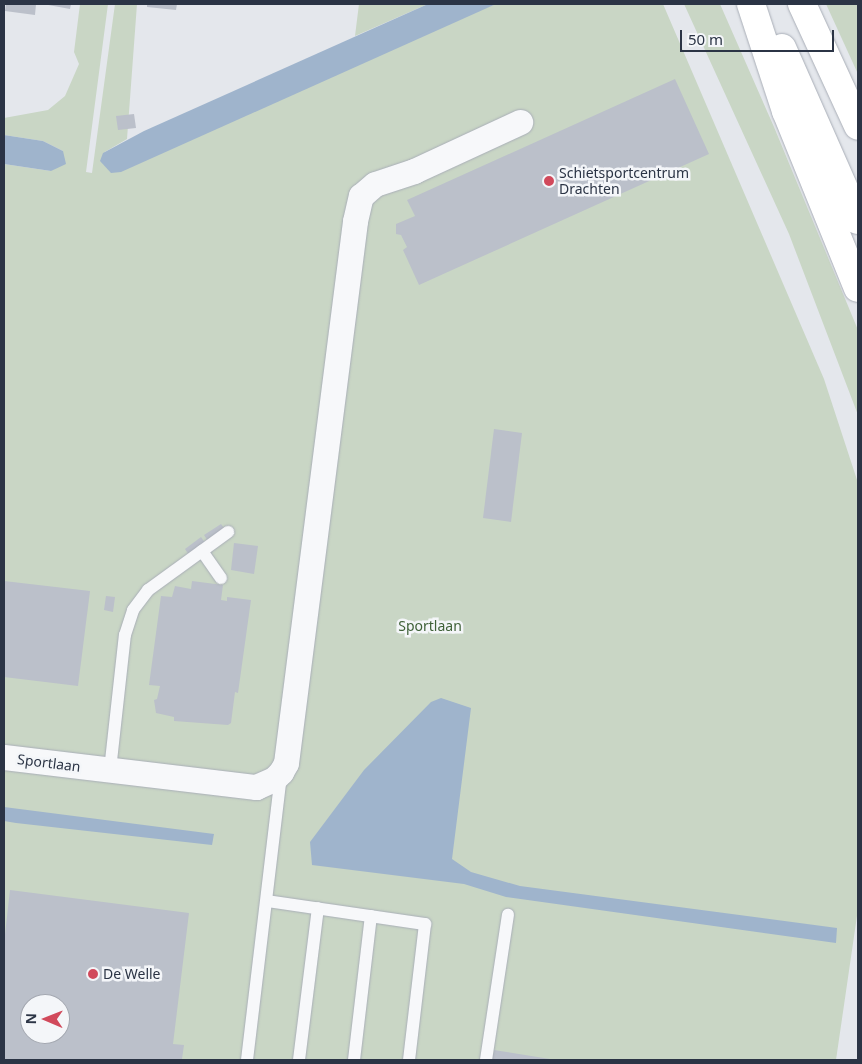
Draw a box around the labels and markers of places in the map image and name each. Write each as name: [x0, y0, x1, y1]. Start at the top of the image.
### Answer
place label: Schietsportcentrum Drachten: [559, 165, 689, 198]
marker: Schietsportcentrum Drachten: [543, 175, 555, 187]
place label: De Welle: [103, 966, 161, 982]
marker: De Welle: [87, 968, 99, 980]

